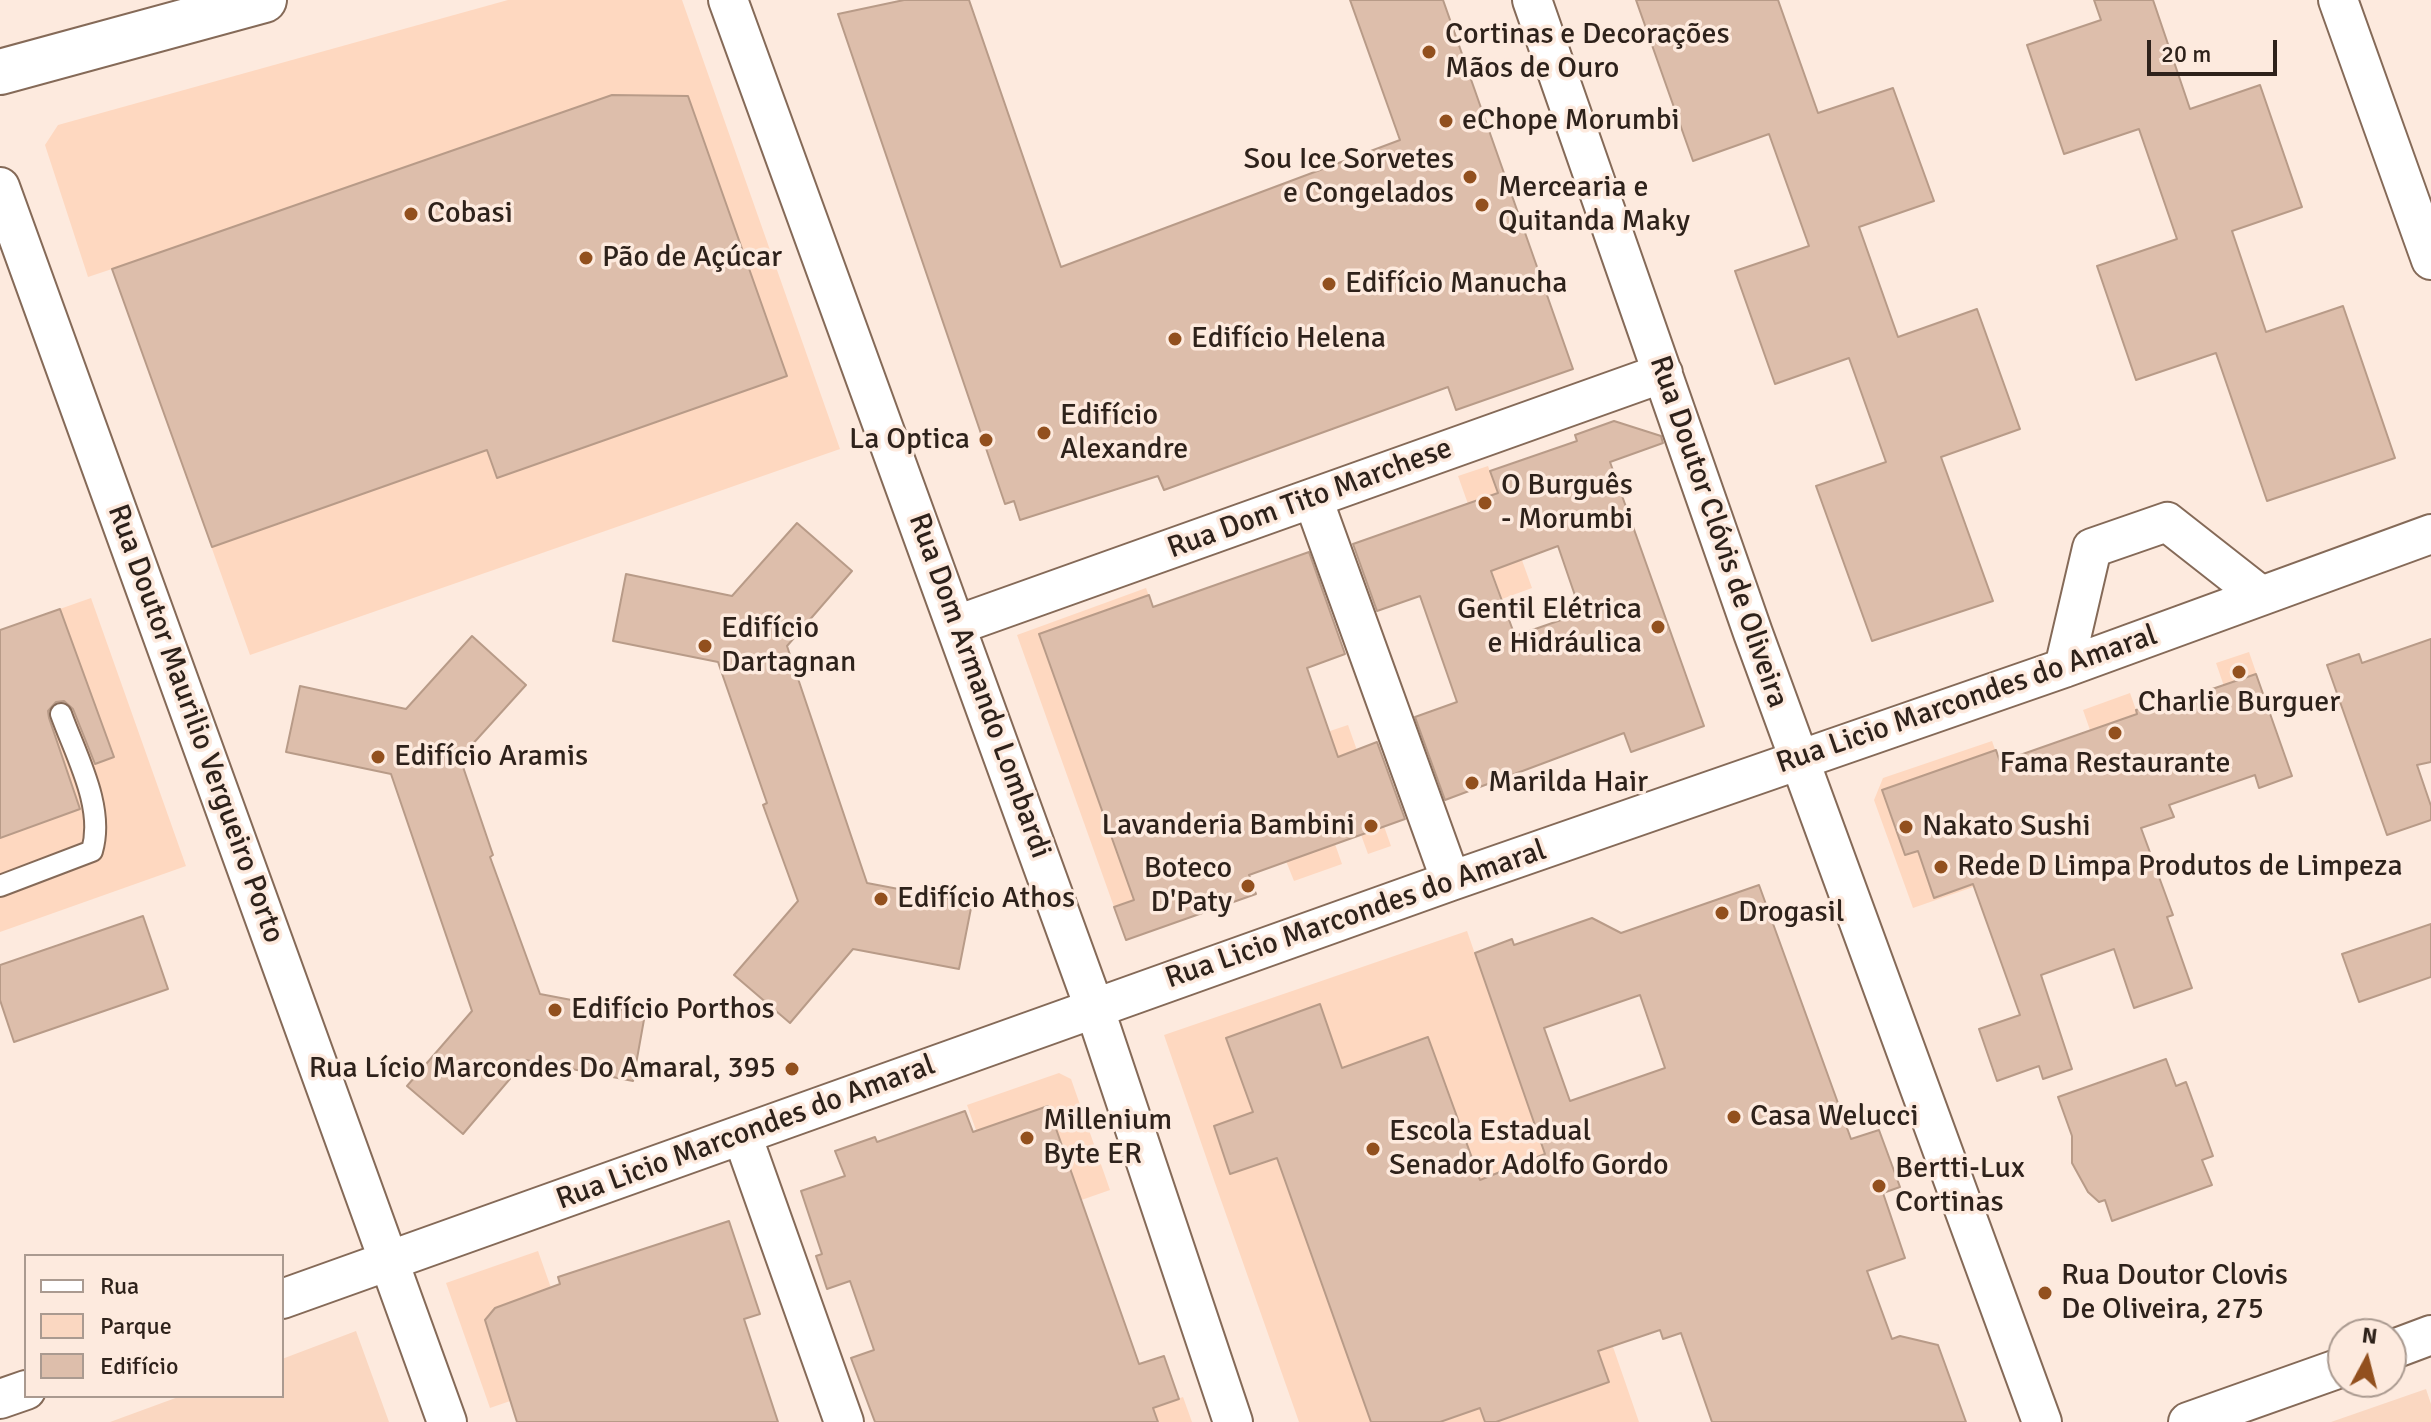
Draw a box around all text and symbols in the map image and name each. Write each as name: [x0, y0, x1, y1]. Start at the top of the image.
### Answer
place label: Cortinas e Decorações Mãos de Ouro: [1445, 17, 1730, 88]
scale bar: [2151, 24, 2281, 74]
text: 20 m: [2161, 39, 2211, 69]
marker: Cortinas e Decorações Mãos de Ouro: [1420, 43, 1438, 61]
place label: eChope Morumbi: [1462, 103, 1680, 139]
marker: eChope Morumbi: [1437, 112, 1455, 130]
place label: Sou Ice Sorvetes e Congelados: [1244, 142, 1454, 212]
marker: Sou Ice Sorvetes e Congelados: [1461, 168, 1479, 186]
place label: Mercearia e Quitanda Maky: [1498, 170, 1690, 240]
place label: Cobasi: [427, 196, 513, 232]
marker: Mercearia e Quitanda Maky: [1473, 196, 1491, 214]
marker: Cobasi: [402, 205, 420, 223]
place label: Pão de Açúcar: [602, 240, 782, 276]
marker: Pão de Açúcar: [577, 249, 595, 267]
place label: Edifício Manucha: [1345, 266, 1567, 302]
marker: Edifício Manucha: [1320, 275, 1338, 293]
place label: Edifício Helena: [1191, 321, 1386, 357]
marker: Edifício Helena: [1166, 330, 1184, 348]
street label: Rua Doutor Clóvis de Oliveira: [1641, 351, 1795, 713]
place label: Edifício Alexandre: [1060, 398, 1188, 468]
place label: La Optica: [849, 422, 970, 458]
marker: Edifício Alexandre: [1035, 424, 1053, 442]
marker: La Optica: [977, 431, 995, 449]
street label: Rua Dom Tito Marchese: [1163, 431, 1457, 567]
place label: O Burguês - Morumbi: [1501, 468, 1633, 538]
marker: O Burguês - Morumbi: [1476, 494, 1494, 512]
street label: Rua Doutor Maurilio Vergueiro Porto: [99, 500, 291, 948]
street label: Rua Dom Armando Lombardi: [900, 509, 1058, 863]
place label: Gentil Elétrica e Hidráulica: [1457, 592, 1642, 662]
place label: Edifício Dartagnan: [721, 611, 856, 682]
marker: Gentil Elétrica e Hidráulica: [1649, 618, 1667, 636]
street label: Rua Licio Marcondes do Amaral: [1772, 618, 2162, 782]
marker: Edifício Dartagnan: [696, 637, 714, 655]
marker: Charlie Burguer: [2230, 663, 2248, 681]
place label: Charlie Burguer: [2138, 685, 2340, 721]
marker: Fama Restaurante: [2106, 724, 2124, 742]
place label: Edifício Aramis: [394, 739, 588, 775]
place label: Fama Restaurante: [1999, 746, 2231, 782]
marker: Edifício Aramis: [369, 748, 387, 766]
place label: Marilda Hair: [1488, 765, 1648, 801]
marker: Marilda Hair: [1463, 774, 1481, 792]
place label: Lavanderia Bambini: [1102, 808, 1355, 844]
place label: Nakato Sushi: [1922, 809, 2091, 845]
marker: Lavanderia Bambini: [1362, 817, 1380, 835]
marker: Nakato Sushi: [1897, 818, 1915, 836]
street label: Rua Licio Marcondes do Amaral: [1161, 833, 1551, 997]
place label: Rede D Limpa Produtos de Limpeza: [1957, 849, 2403, 885]
place label: Boteco D'Paty: [1144, 851, 1232, 922]
marker: Rede D Limpa Produtos de Limpeza: [1932, 858, 1950, 876]
marker: Boteco D'Paty: [1239, 877, 1257, 895]
place label: Edifício Athos: [897, 881, 1075, 917]
marker: Edifício Athos: [872, 890, 890, 908]
place label: Drogasil: [1738, 895, 1845, 931]
marker: Drogasil: [1713, 904, 1731, 922]
place label: Edifício Porthos: [571, 992, 775, 1028]
marker: Edifício Porthos: [546, 1001, 564, 1019]
street label: Rua Licio Marcondes do Amaral: [552, 1048, 940, 1218]
place label: Rua Lício Marcondes Do Amaral, 395: [309, 1051, 776, 1087]
marker: Rua Lício Marcondes Do Amaral, 395: [783, 1060, 801, 1078]
place label: Casa Welucci: [1750, 1099, 1919, 1135]
place label: Millenium Byte ER: [1043, 1103, 1172, 1174]
marker: Casa Welucci: [1725, 1108, 1743, 1126]
place label: Escola Estadual Senador Adolfo Gordo: [1389, 1114, 1669, 1184]
marker: Millenium Byte ER: [1018, 1129, 1036, 1147]
marker: Escola Estadual Senador Adolfo Gordo: [1364, 1140, 1382, 1158]
place label: Bertti-Lux Cortinas: [1895, 1151, 2025, 1222]
marker: Bertti-Lux Cortinas: [1870, 1177, 1888, 1195]
legend: [24, 1254, 284, 1398]
place label: Rua Doutor Clovis De Oliveira, 275: [2061, 1258, 2288, 1328]
text: Rua: [100, 1271, 139, 1301]
marker: Rua Doutor Clovis De Oliveira, 275: [2036, 1284, 2054, 1302]
text: Parque: [100, 1311, 172, 1341]
north arrow: [2327, 1318, 2407, 1398]
text: N: [2360, 1321, 2379, 1350]
text: Edifício: [100, 1351, 178, 1381]

